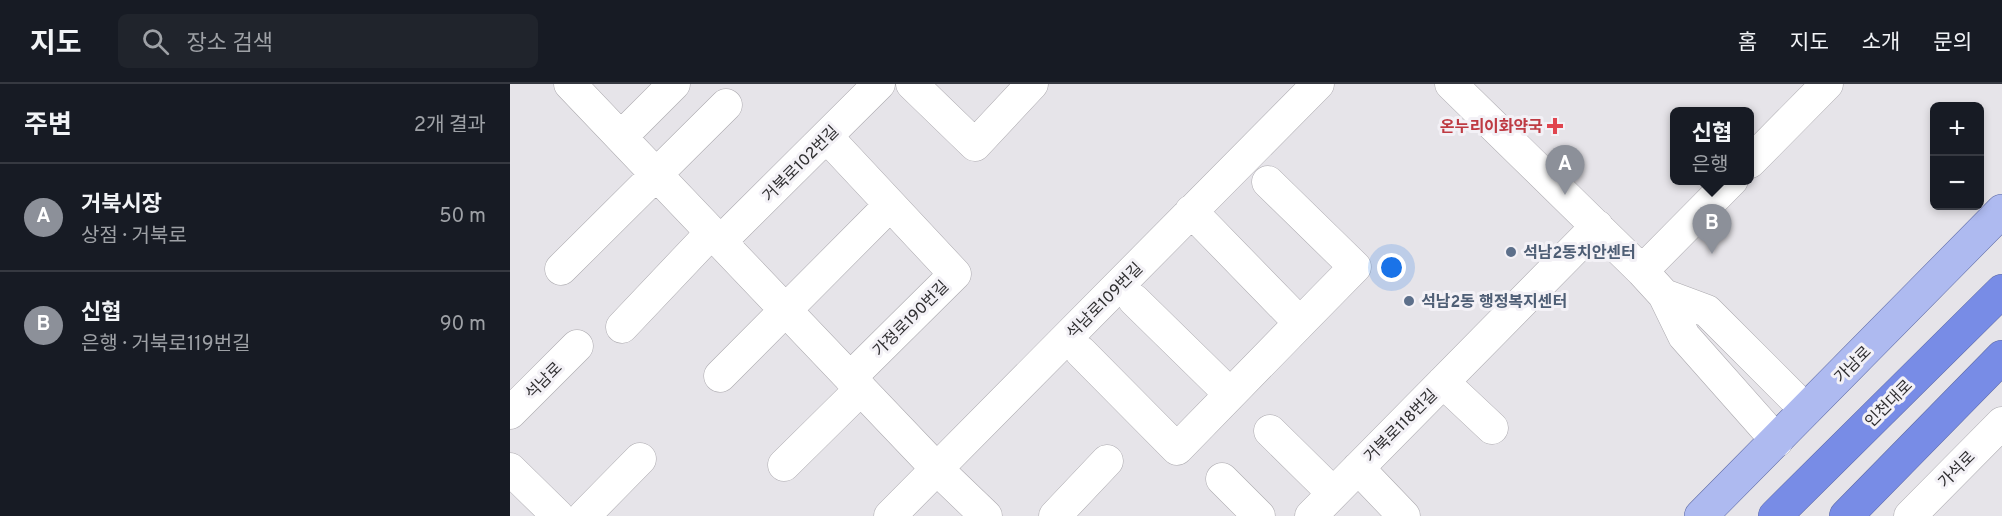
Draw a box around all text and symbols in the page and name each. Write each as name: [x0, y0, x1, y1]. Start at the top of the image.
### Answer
search box: [118, 14, 538, 68]
icon: search: [139, 25, 172, 58]
text: 지도: [30, 27, 82, 63]
text: 홈: [1738, 30, 1757, 57]
text: 지도: [1790, 30, 1829, 57]
text: 소개: [1862, 30, 1900, 57]
text: 문의: [1933, 30, 1972, 57]
text: 장소 검색: [187, 31, 273, 58]
map controls: [1930, 102, 1984, 210]
button: +: [1930, 102, 1984, 156]
popup: [1670, 107, 1754, 185]
text: 주변: [24, 110, 72, 143]
text: 2개 결과: [414, 113, 486, 139]
place label: 온누리이화약국: [1440, 118, 1543, 138]
marker: 온누리이화약국: [1548, 119, 1562, 133]
text: 신협: [1692, 121, 1732, 148]
street label: 거북로102번길: [759, 122, 844, 207]
pin: A: [1546, 146, 1584, 195]
text: 은행: [1692, 153, 1729, 179]
button: −: [1930, 156, 1984, 210]
text: 거북시장: [81, 192, 162, 219]
text: A: [36, 204, 51, 230]
text: 50 m: [439, 204, 486, 230]
pin: B: [1692, 204, 1732, 254]
text: 상점 · 거북로: [81, 224, 187, 250]
place label: 석남2동치안센터: [1523, 244, 1636, 264]
marker: 석남2동치안센터: [1504, 245, 1518, 259]
your location: [1377, 253, 1406, 282]
street label: 석남로109번길: [1063, 259, 1148, 344]
street label: 가정로190번길: [869, 277, 954, 362]
place label: 석남2동 행정복지센터: [1421, 293, 1567, 313]
marker: 석남2동 행정복지센터: [1402, 294, 1416, 308]
text: 신협: [81, 300, 121, 327]
text: B: [37, 312, 50, 338]
text: 90 m: [440, 312, 486, 338]
text: 은행 · 거북로119번길: [81, 332, 251, 358]
street label: 가남로: [1831, 343, 1876, 388]
street label: 석남로: [522, 359, 567, 404]
street label: 인천대로: [1862, 376, 1917, 432]
street label: 거북로118번길: [1361, 386, 1442, 467]
street label: 가석로: [1935, 448, 1980, 493]

